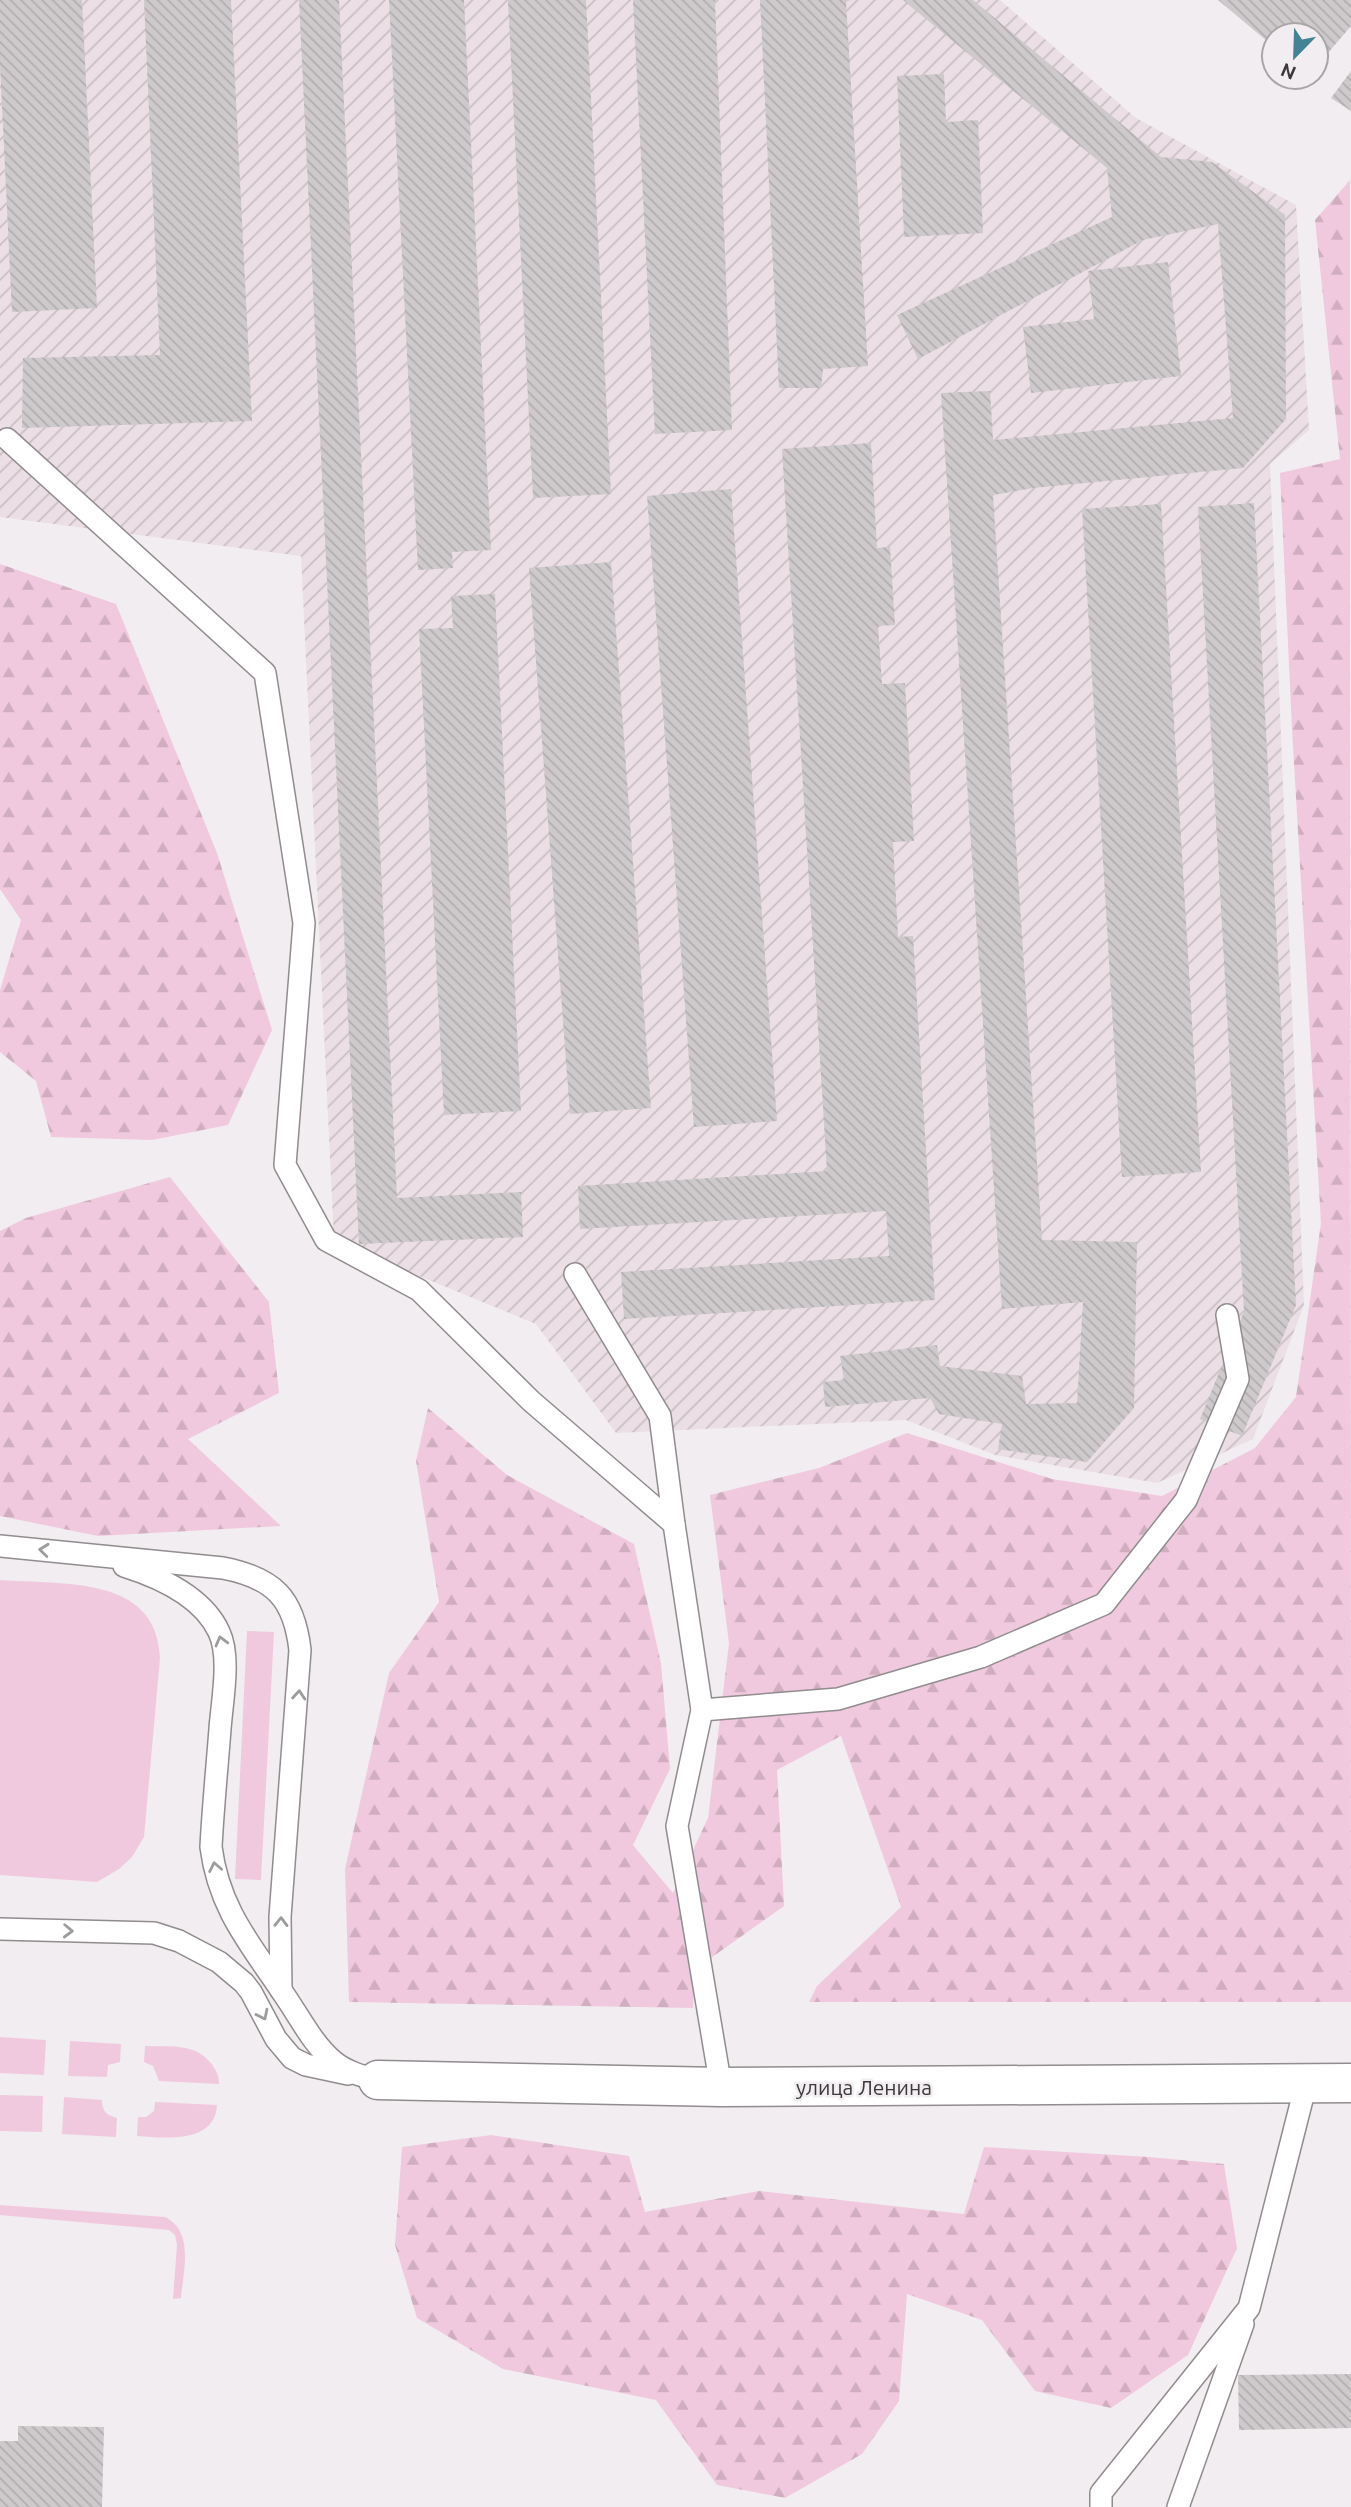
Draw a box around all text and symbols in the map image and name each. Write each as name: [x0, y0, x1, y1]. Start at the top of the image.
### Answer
north arrow: [1260, 21, 1330, 91]
text: N: [1278, 59, 1299, 85]
one-way arrow: [38, 1543, 49, 1558]
one-way arrow: [215, 1635, 229, 1647]
one-way arrow: [291, 1689, 306, 1700]
one-way arrow: [208, 1861, 223, 1873]
one-way arrow: [273, 1916, 289, 1927]
one-way arrow: [63, 1923, 74, 1938]
one-way arrow: [255, 2008, 269, 2020]
street label: улица Ленина: [796, 2075, 932, 2099]

